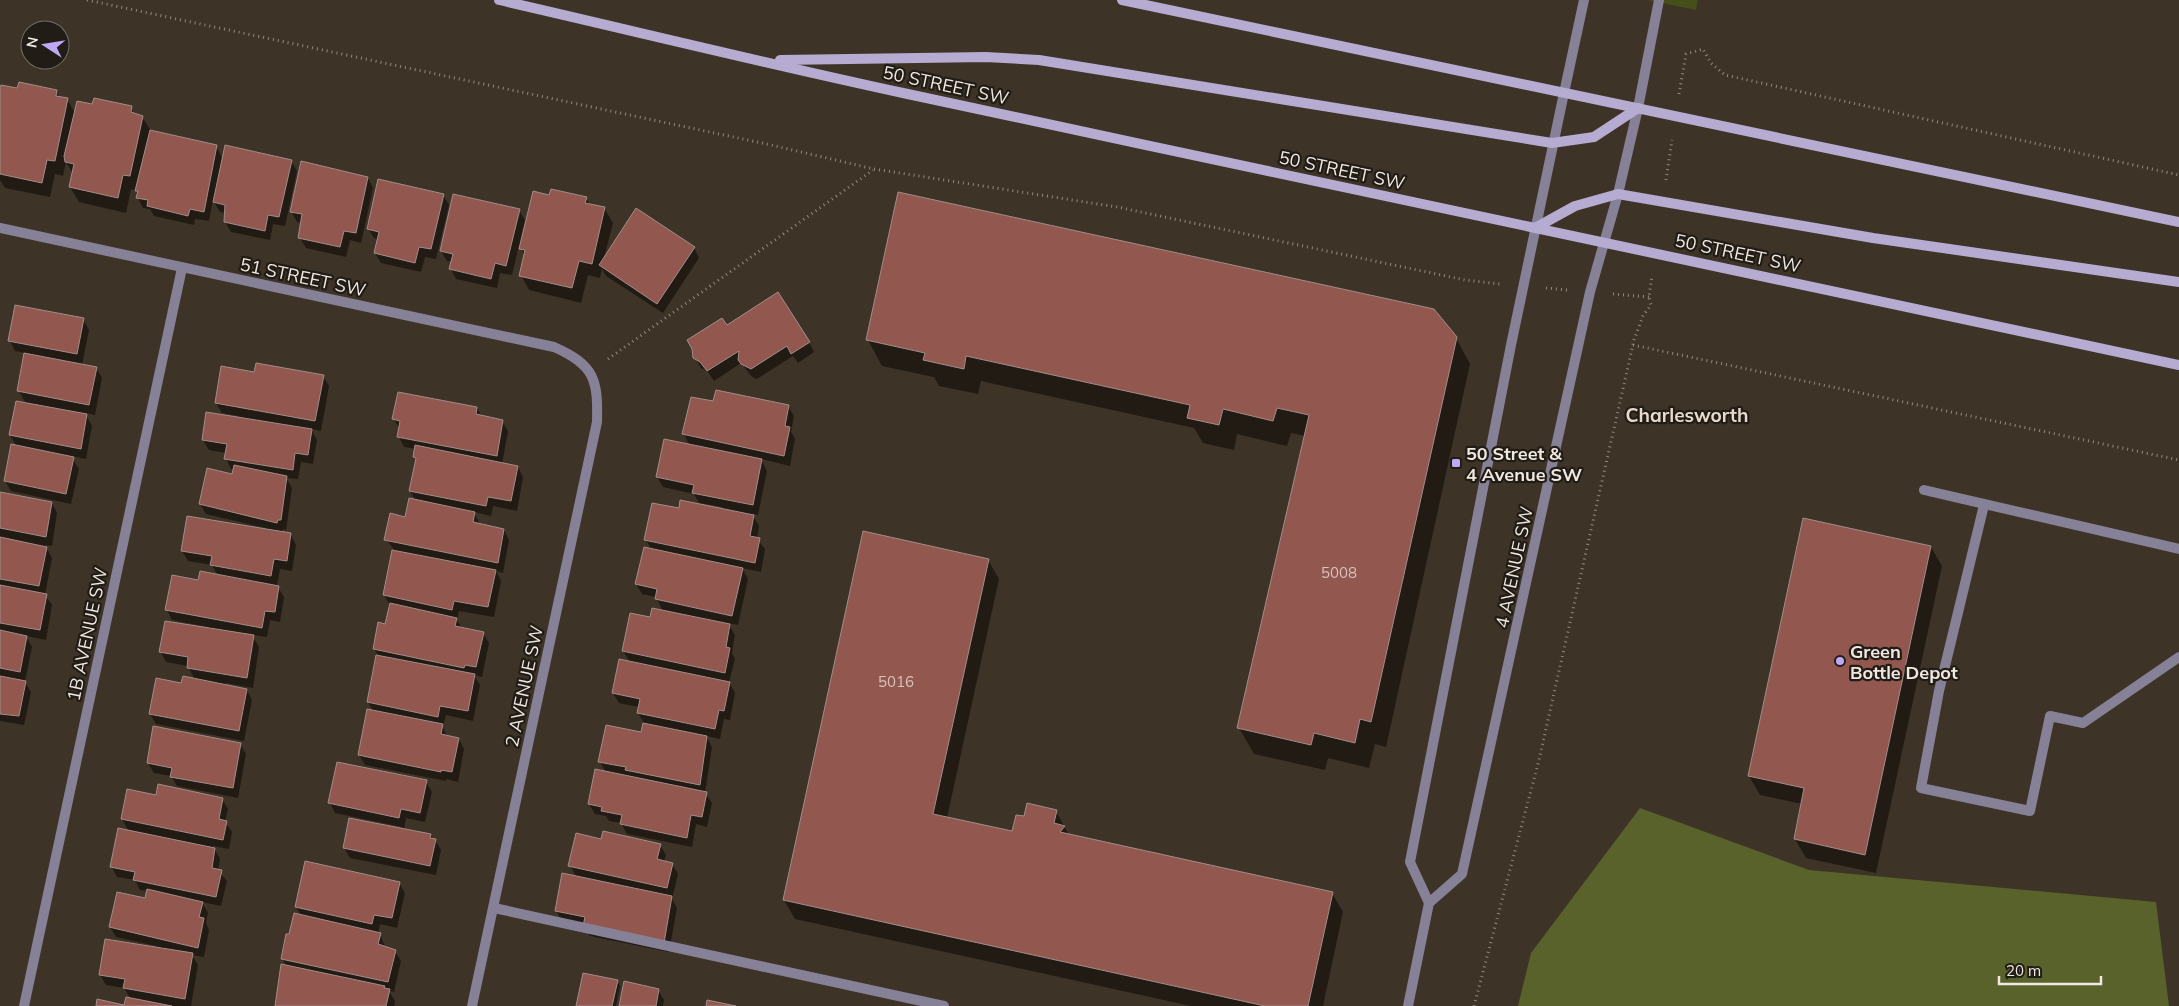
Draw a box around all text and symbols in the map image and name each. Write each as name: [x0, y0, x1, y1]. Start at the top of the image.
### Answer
north arrow: [20, 20, 70, 70]
text: N: [22, 35, 42, 49]
street label: 50 STREET SW: [881, 60, 1011, 110]
street label: 50 STREET SW: [1277, 145, 1407, 195]
street label: 50 STREET SW: [1673, 228, 1803, 278]
street label: 51 STREET SW: [238, 252, 368, 302]
district label: Charlesworth: [1626, 403, 1748, 427]
place label: 50 Street & 4 Avenue SW: [1466, 442, 1582, 486]
marker: 50 Street & 4 Avenue SW: [1450, 457, 1462, 469]
street label: 4 AVENUE SW: [1490, 504, 1538, 630]
house number: 5008: [1321, 563, 1357, 582]
street label: 1B AVENUE SW: [62, 565, 112, 703]
street label: 2 AVENUE SW: [500, 623, 548, 749]
place label: Green Bottle Depot: [1850, 640, 1958, 684]
marker: Green Bottle Depot: [1834, 655, 1846, 667]
house number: 5016: [878, 672, 914, 691]
scale bar: [1999, 954, 2102, 986]
text: 20 m: [2006, 961, 2041, 980]

